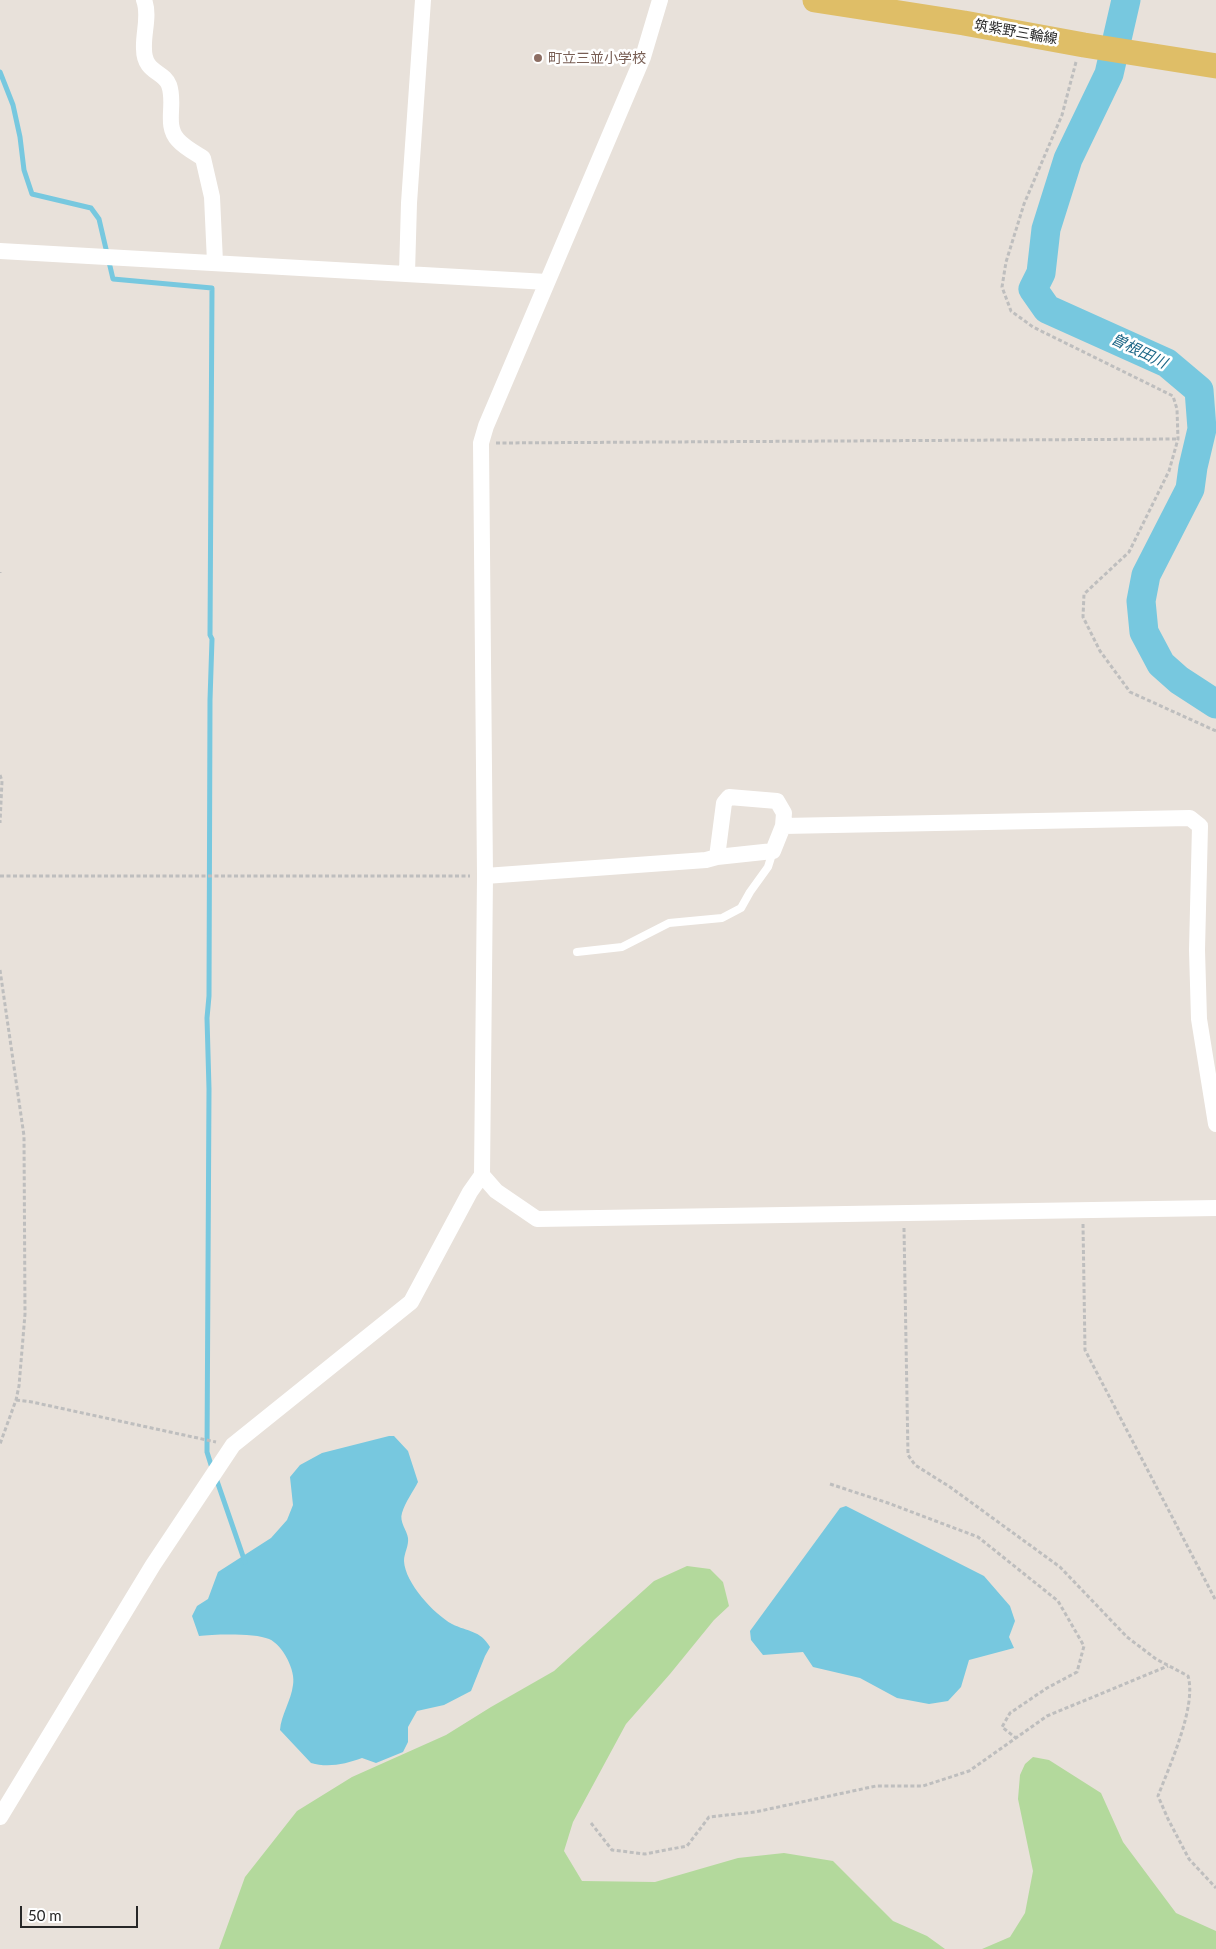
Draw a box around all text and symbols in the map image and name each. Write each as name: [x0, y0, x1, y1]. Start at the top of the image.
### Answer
street label: 筑紫野三輪線: [973, 16, 1059, 48]
place label: 町立三並小学校: [548, 50, 646, 66]
marker: 町立三並小学校: [532, 52, 544, 64]
water label: 曽根田川: [1108, 330, 1170, 372]
scale bar: [22, 1896, 140, 1928]
text: 50 m: [28, 1906, 62, 1924]

